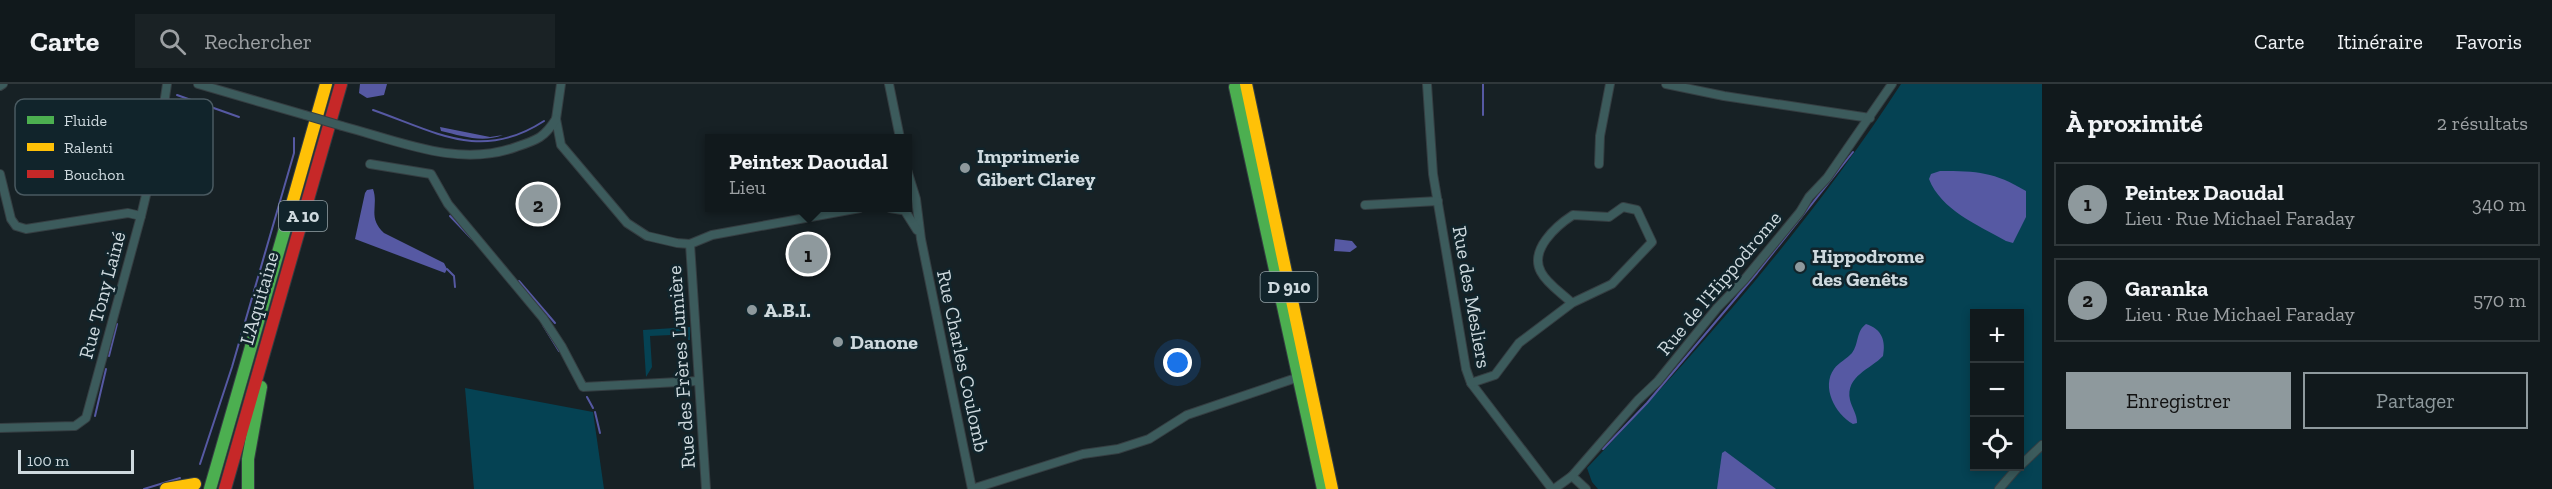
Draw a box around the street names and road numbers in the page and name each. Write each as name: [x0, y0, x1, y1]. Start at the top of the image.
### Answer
road number: A 10: [279, 201, 327, 231]
street label: Rue de l'Hippodrome: [1652, 206, 1786, 360]
street label: Rue des Mesliers: [1448, 224, 1496, 370]
street label: Rue Tony Lainé: [73, 229, 131, 361]
street label: L'Aquitaine: [234, 249, 284, 347]
street label: Rue des Frères Lumière: [662, 265, 700, 469]
street label: Rue Charles Coulomb: [932, 268, 994, 454]
road number: D 910: [1260, 272, 1318, 302]

